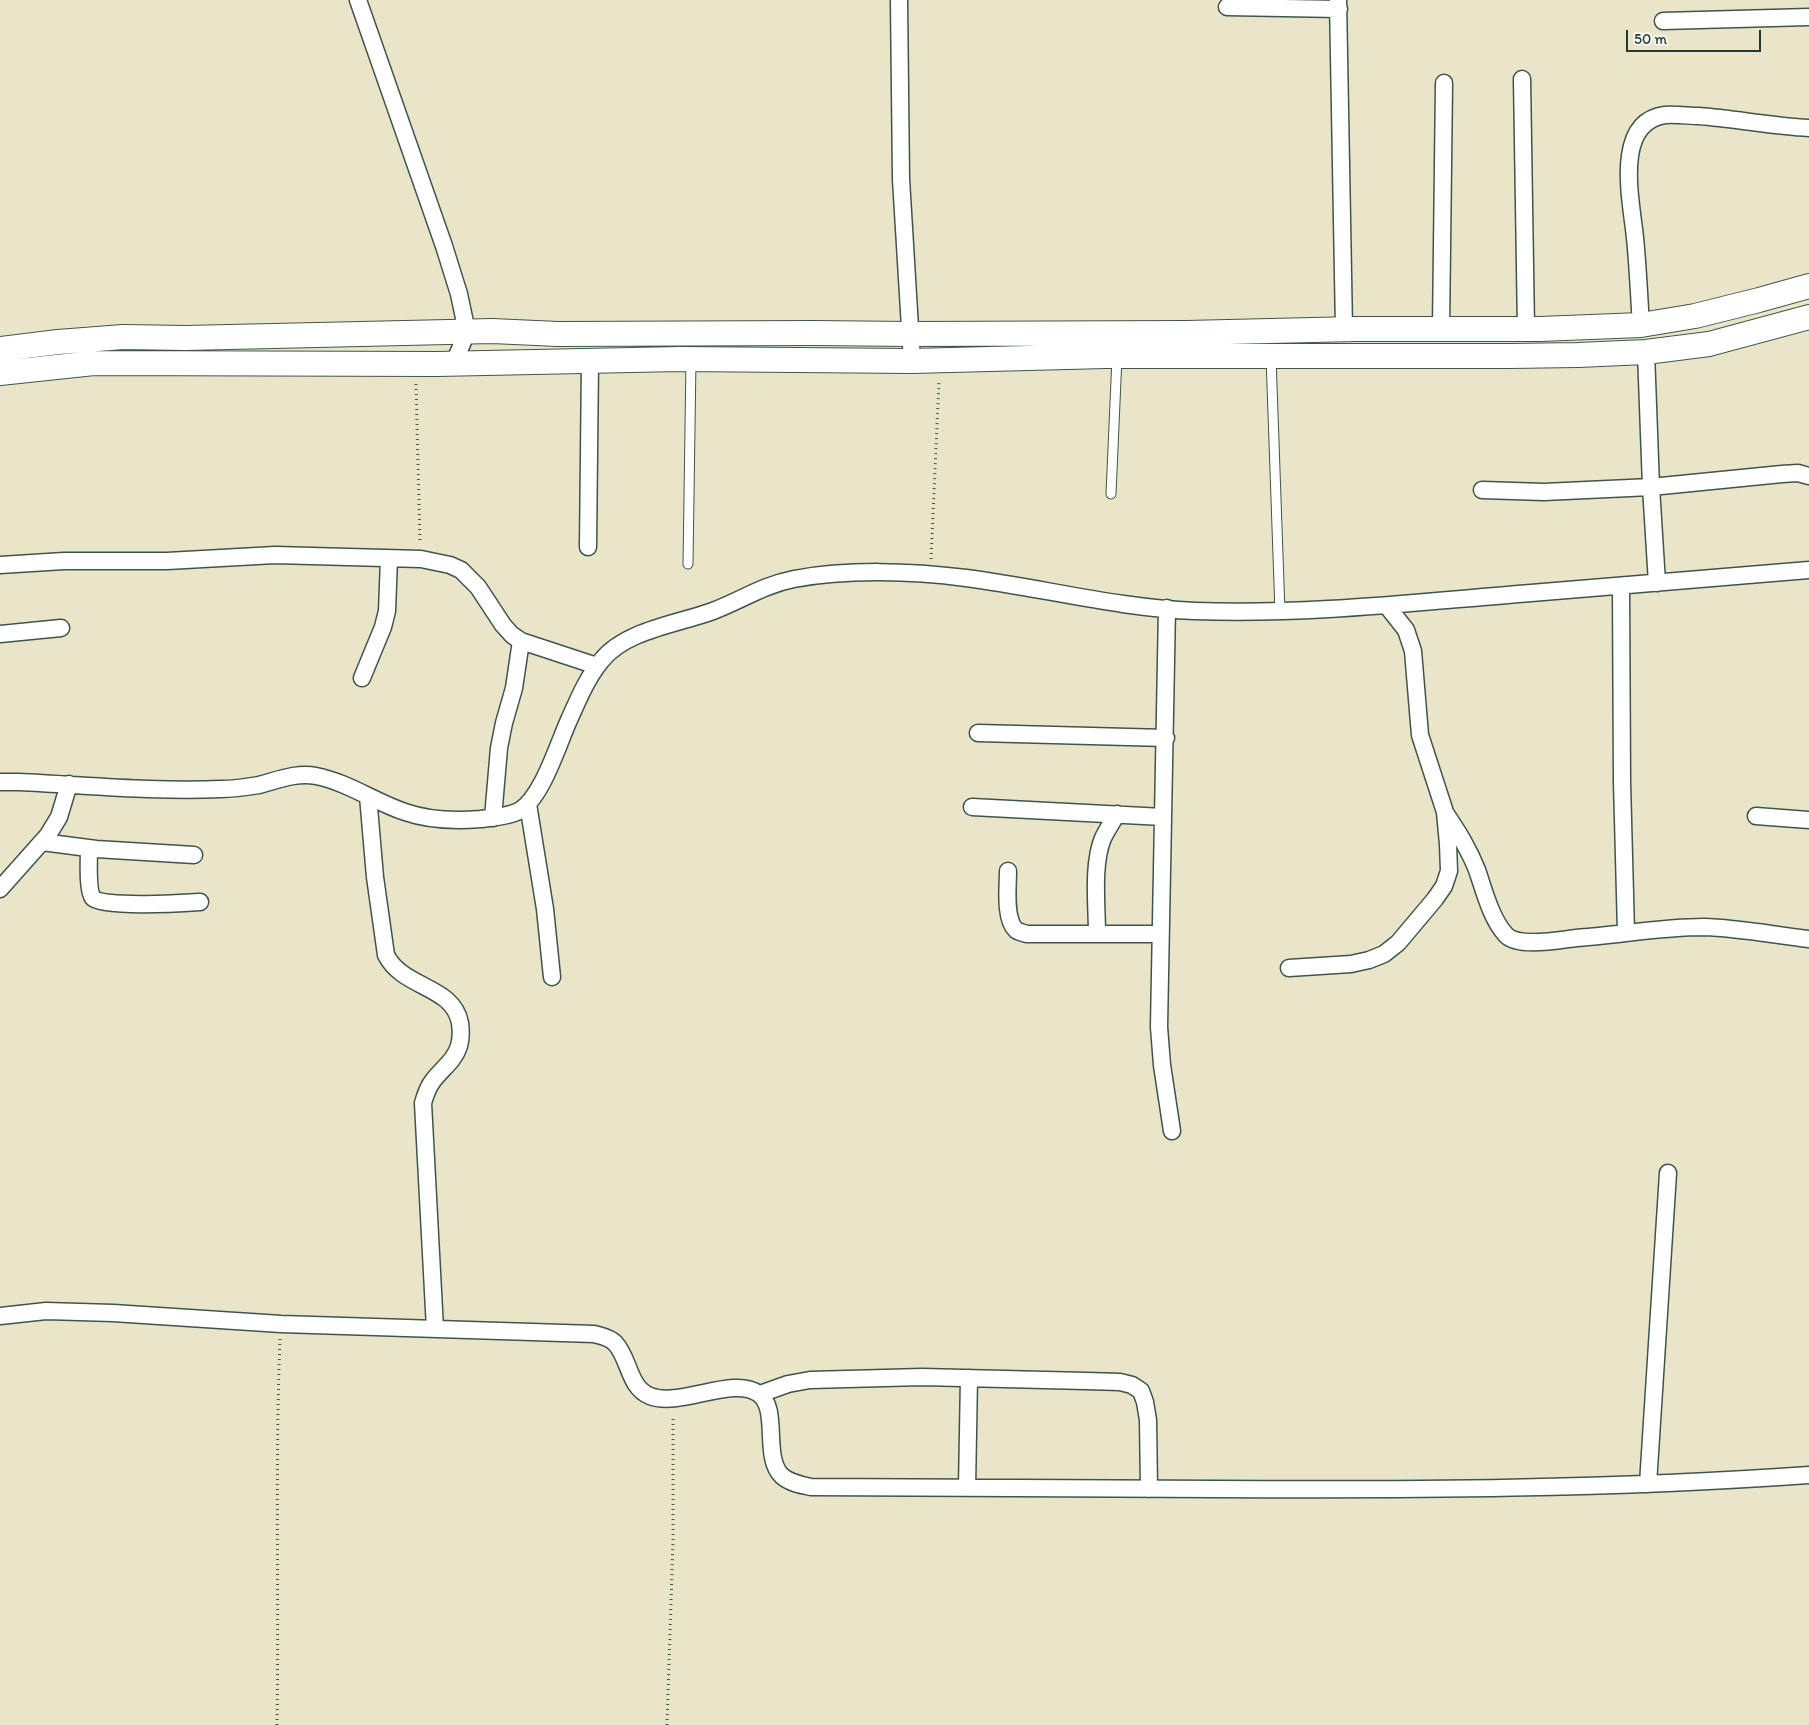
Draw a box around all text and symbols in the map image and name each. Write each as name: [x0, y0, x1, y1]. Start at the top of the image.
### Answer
scale bar: [1629, 20, 1764, 52]
text: 50 m: [1634, 30, 1667, 48]

